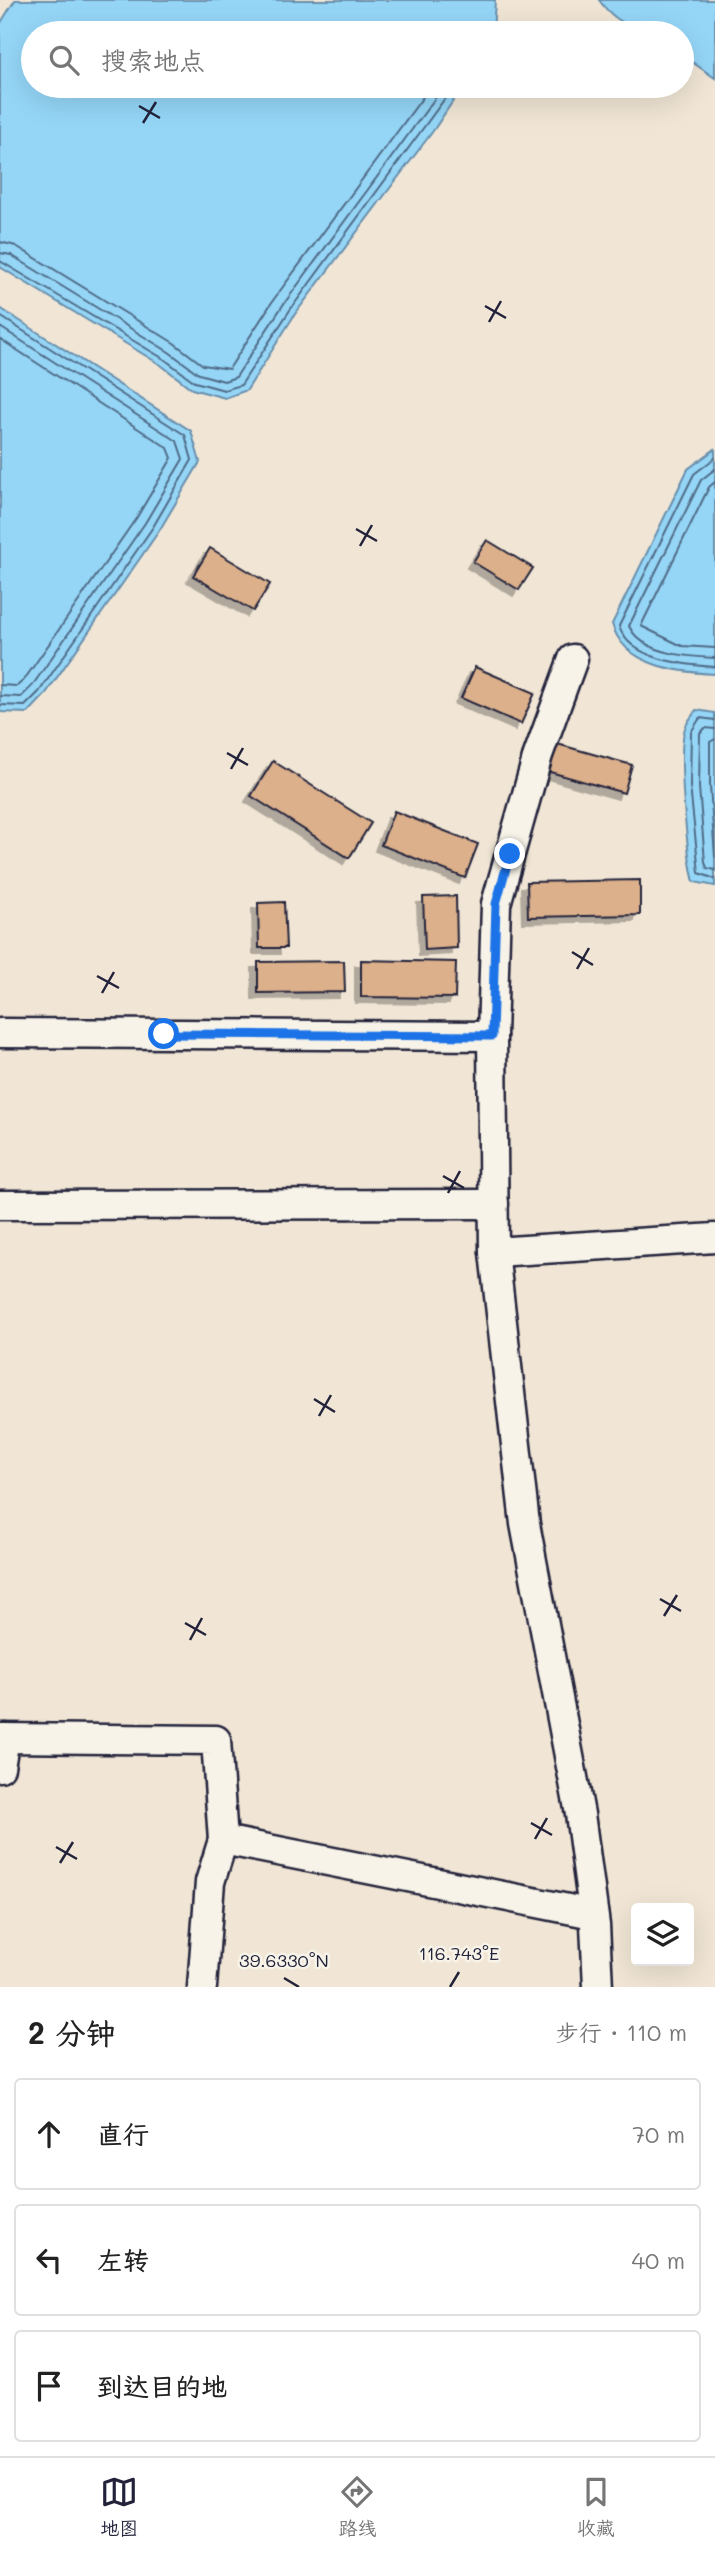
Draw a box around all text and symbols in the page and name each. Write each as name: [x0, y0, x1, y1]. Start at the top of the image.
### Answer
search box: [21, 21, 694, 98]
icon: search: [45, 41, 83, 79]
text: 搜索地点: [101, 43, 205, 77]
route end: [494, 838, 525, 869]
route start: [148, 1018, 179, 1049]
map controls: [631, 1903, 694, 1966]
button: layers: [631, 1903, 694, 1966]
text: 116.743°E: [419, 1941, 499, 1965]
text: 39.6330°N: [239, 1948, 329, 1972]
text: 2 分钟: [28, 2012, 116, 2052]
text: 步行 · 110 m: [556, 2017, 687, 2047]
icon: ahead: [30, 2115, 68, 2153]
text: 直行: [97, 2117, 149, 2151]
text: 70 m: [632, 2119, 685, 2149]
icon: left: [30, 2241, 68, 2279]
text: 左转: [97, 2243, 149, 2277]
text: 40 m: [632, 2245, 685, 2275]
icon: arrive: [30, 2367, 68, 2405]
text: 到达目的地: [97, 2369, 227, 2403]
tab: 地图: [100, 2473, 138, 2540]
tab: 路线: [338, 2473, 377, 2540]
tab: 收藏: [577, 2473, 615, 2540]

